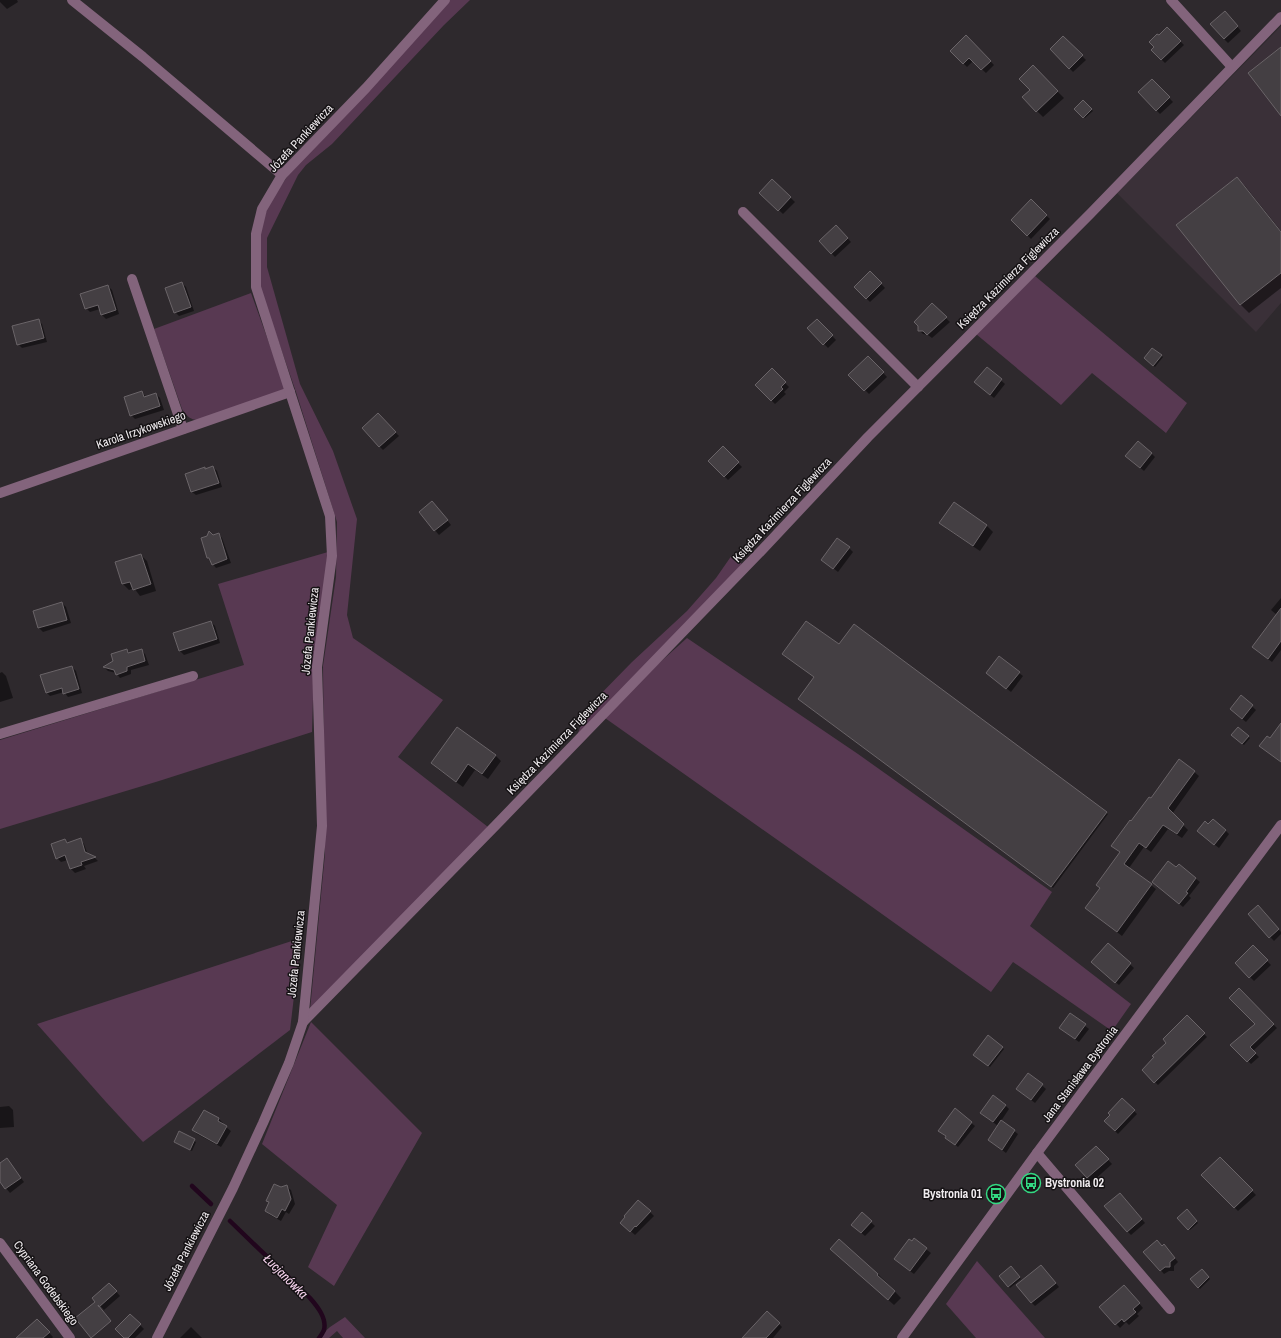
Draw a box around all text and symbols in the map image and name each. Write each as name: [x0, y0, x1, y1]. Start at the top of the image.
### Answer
street label: Józefa Pankiewicza: [265, 100, 337, 175]
street label: Księdza Kazimierza Figlewicza: [954, 223, 1063, 332]
street label: Karola Irzykowskiego: [94, 407, 188, 453]
street label: Księdza Kazimierza Figlewicza: [729, 454, 835, 566]
street label: Józefa Pankiewicza: [297, 586, 323, 675]
street label: Księdza Kazimierza Figlewicza: [503, 687, 611, 798]
street label: Józefa Pankiewicza: [283, 909, 309, 998]
street label: Jana Stanisława Bystronia: [1039, 1022, 1122, 1125]
bus stop icon: Bystronia 02: [1020, 1172, 1042, 1194]
place label: Bystronia 02: [1045, 1175, 1105, 1191]
bus stop icon: Bystronia 01: [985, 1183, 1007, 1205]
place label: Bystronia 01: [923, 1186, 983, 1202]
street label: Józefa Pankiewicza: [159, 1208, 213, 1294]
street label: Cypriana Godebskiego: [10, 1237, 82, 1329]
water label: Łucjanówka: [259, 1250, 312, 1302]

